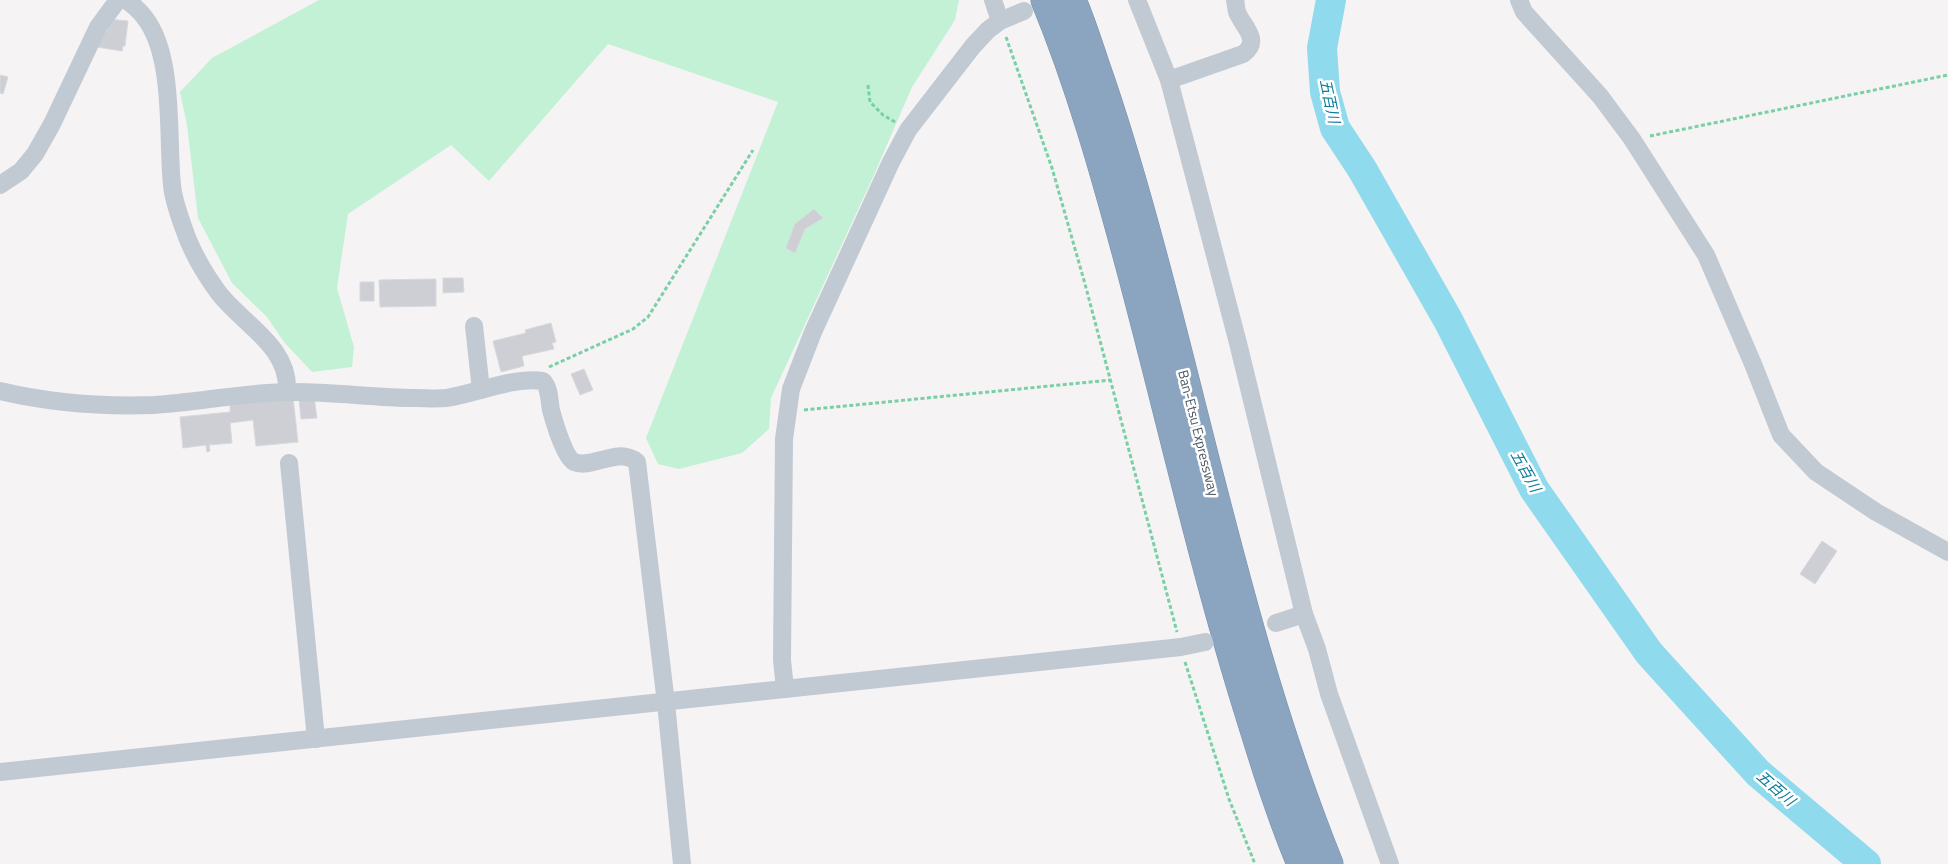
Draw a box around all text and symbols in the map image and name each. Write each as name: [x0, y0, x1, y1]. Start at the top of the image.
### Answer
water label: 五百川: [1314, 77, 1346, 127]
street label: Ban-Etsu Expressway: [1173, 368, 1225, 499]
water label: 五百川: [1505, 446, 1548, 498]
water label: 五百川: [1751, 765, 1802, 813]

